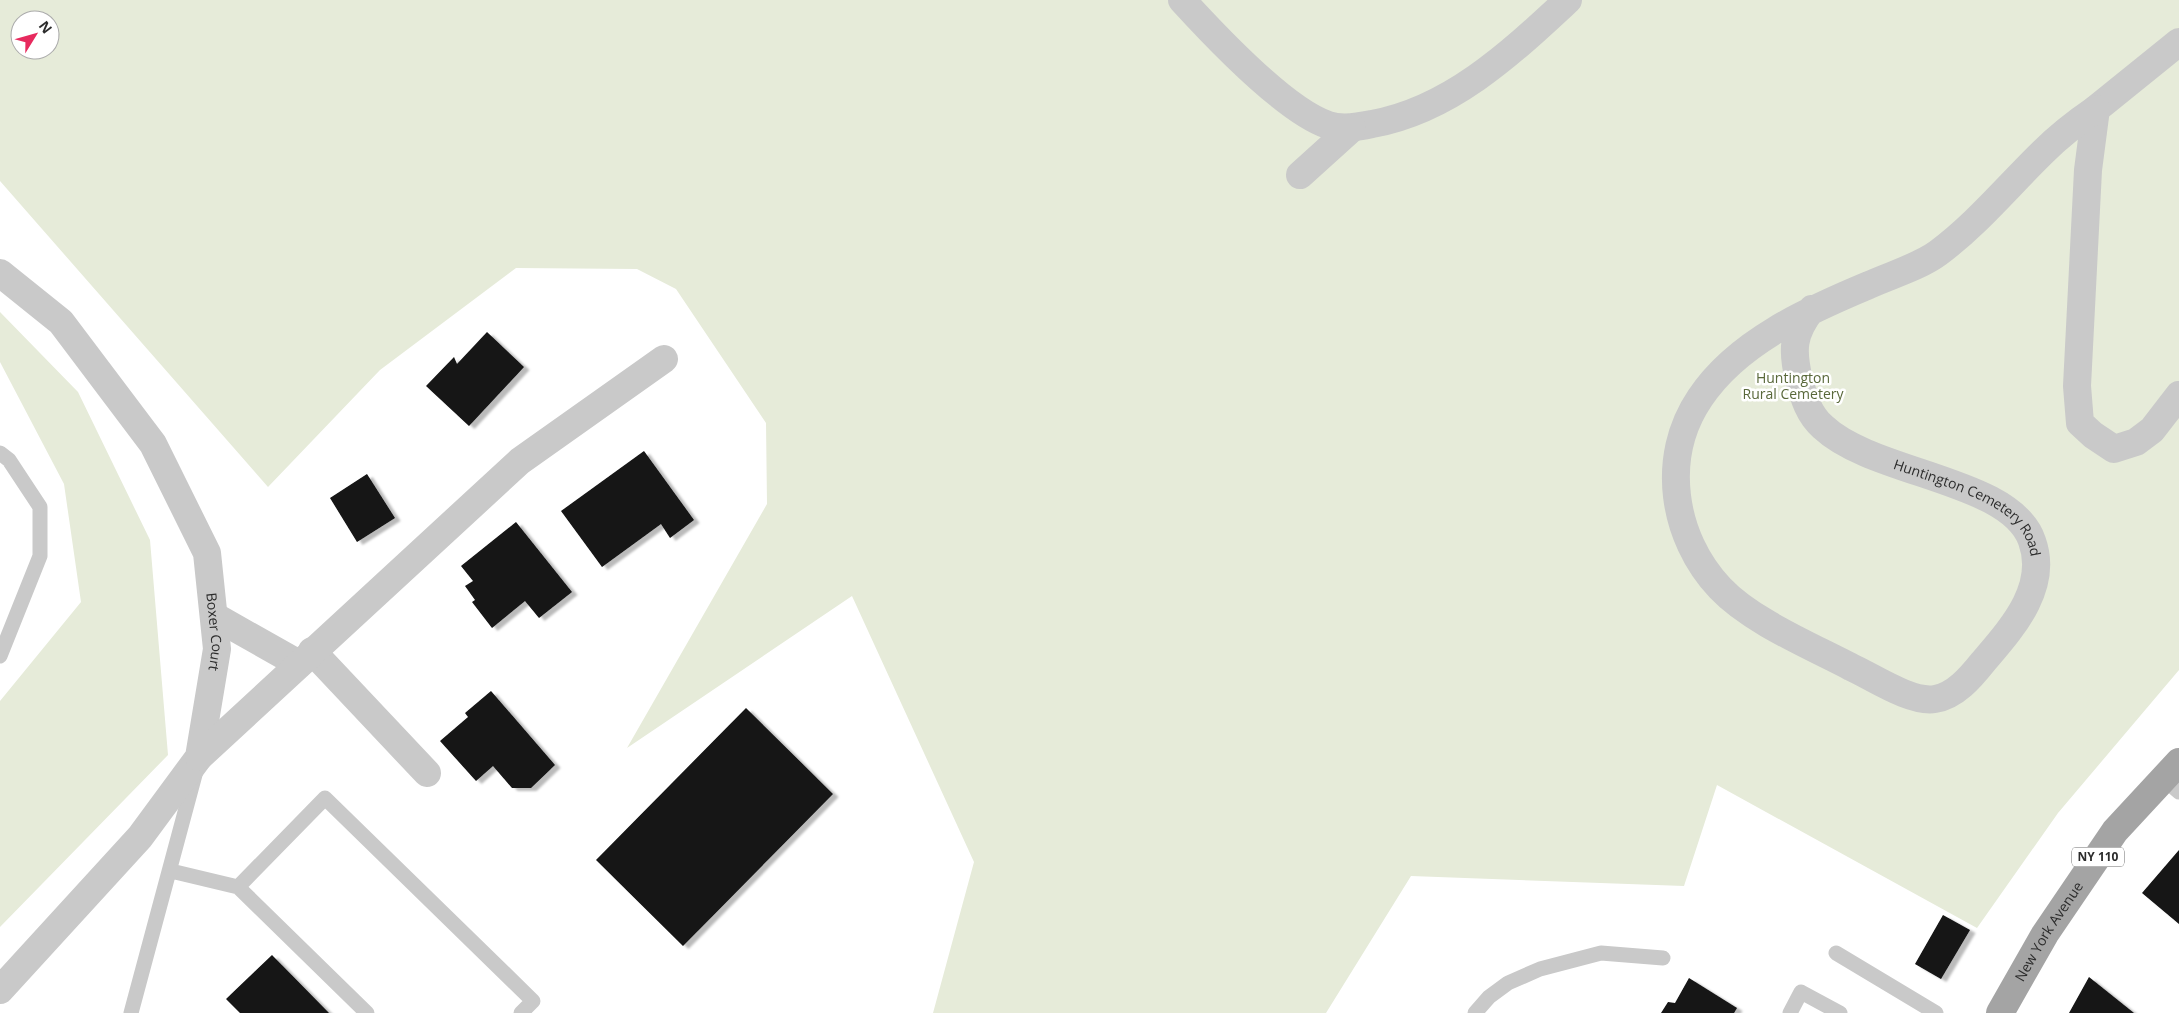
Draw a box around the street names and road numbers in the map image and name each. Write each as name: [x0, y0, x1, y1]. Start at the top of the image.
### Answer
street label: Huntington Cemetery Road: [1891, 454, 2046, 558]
street label: Boxer Court: [202, 592, 227, 672]
road number: NY 110: [2072, 848, 2124, 866]
street label: New York Avenue: [2010, 877, 2087, 985]

